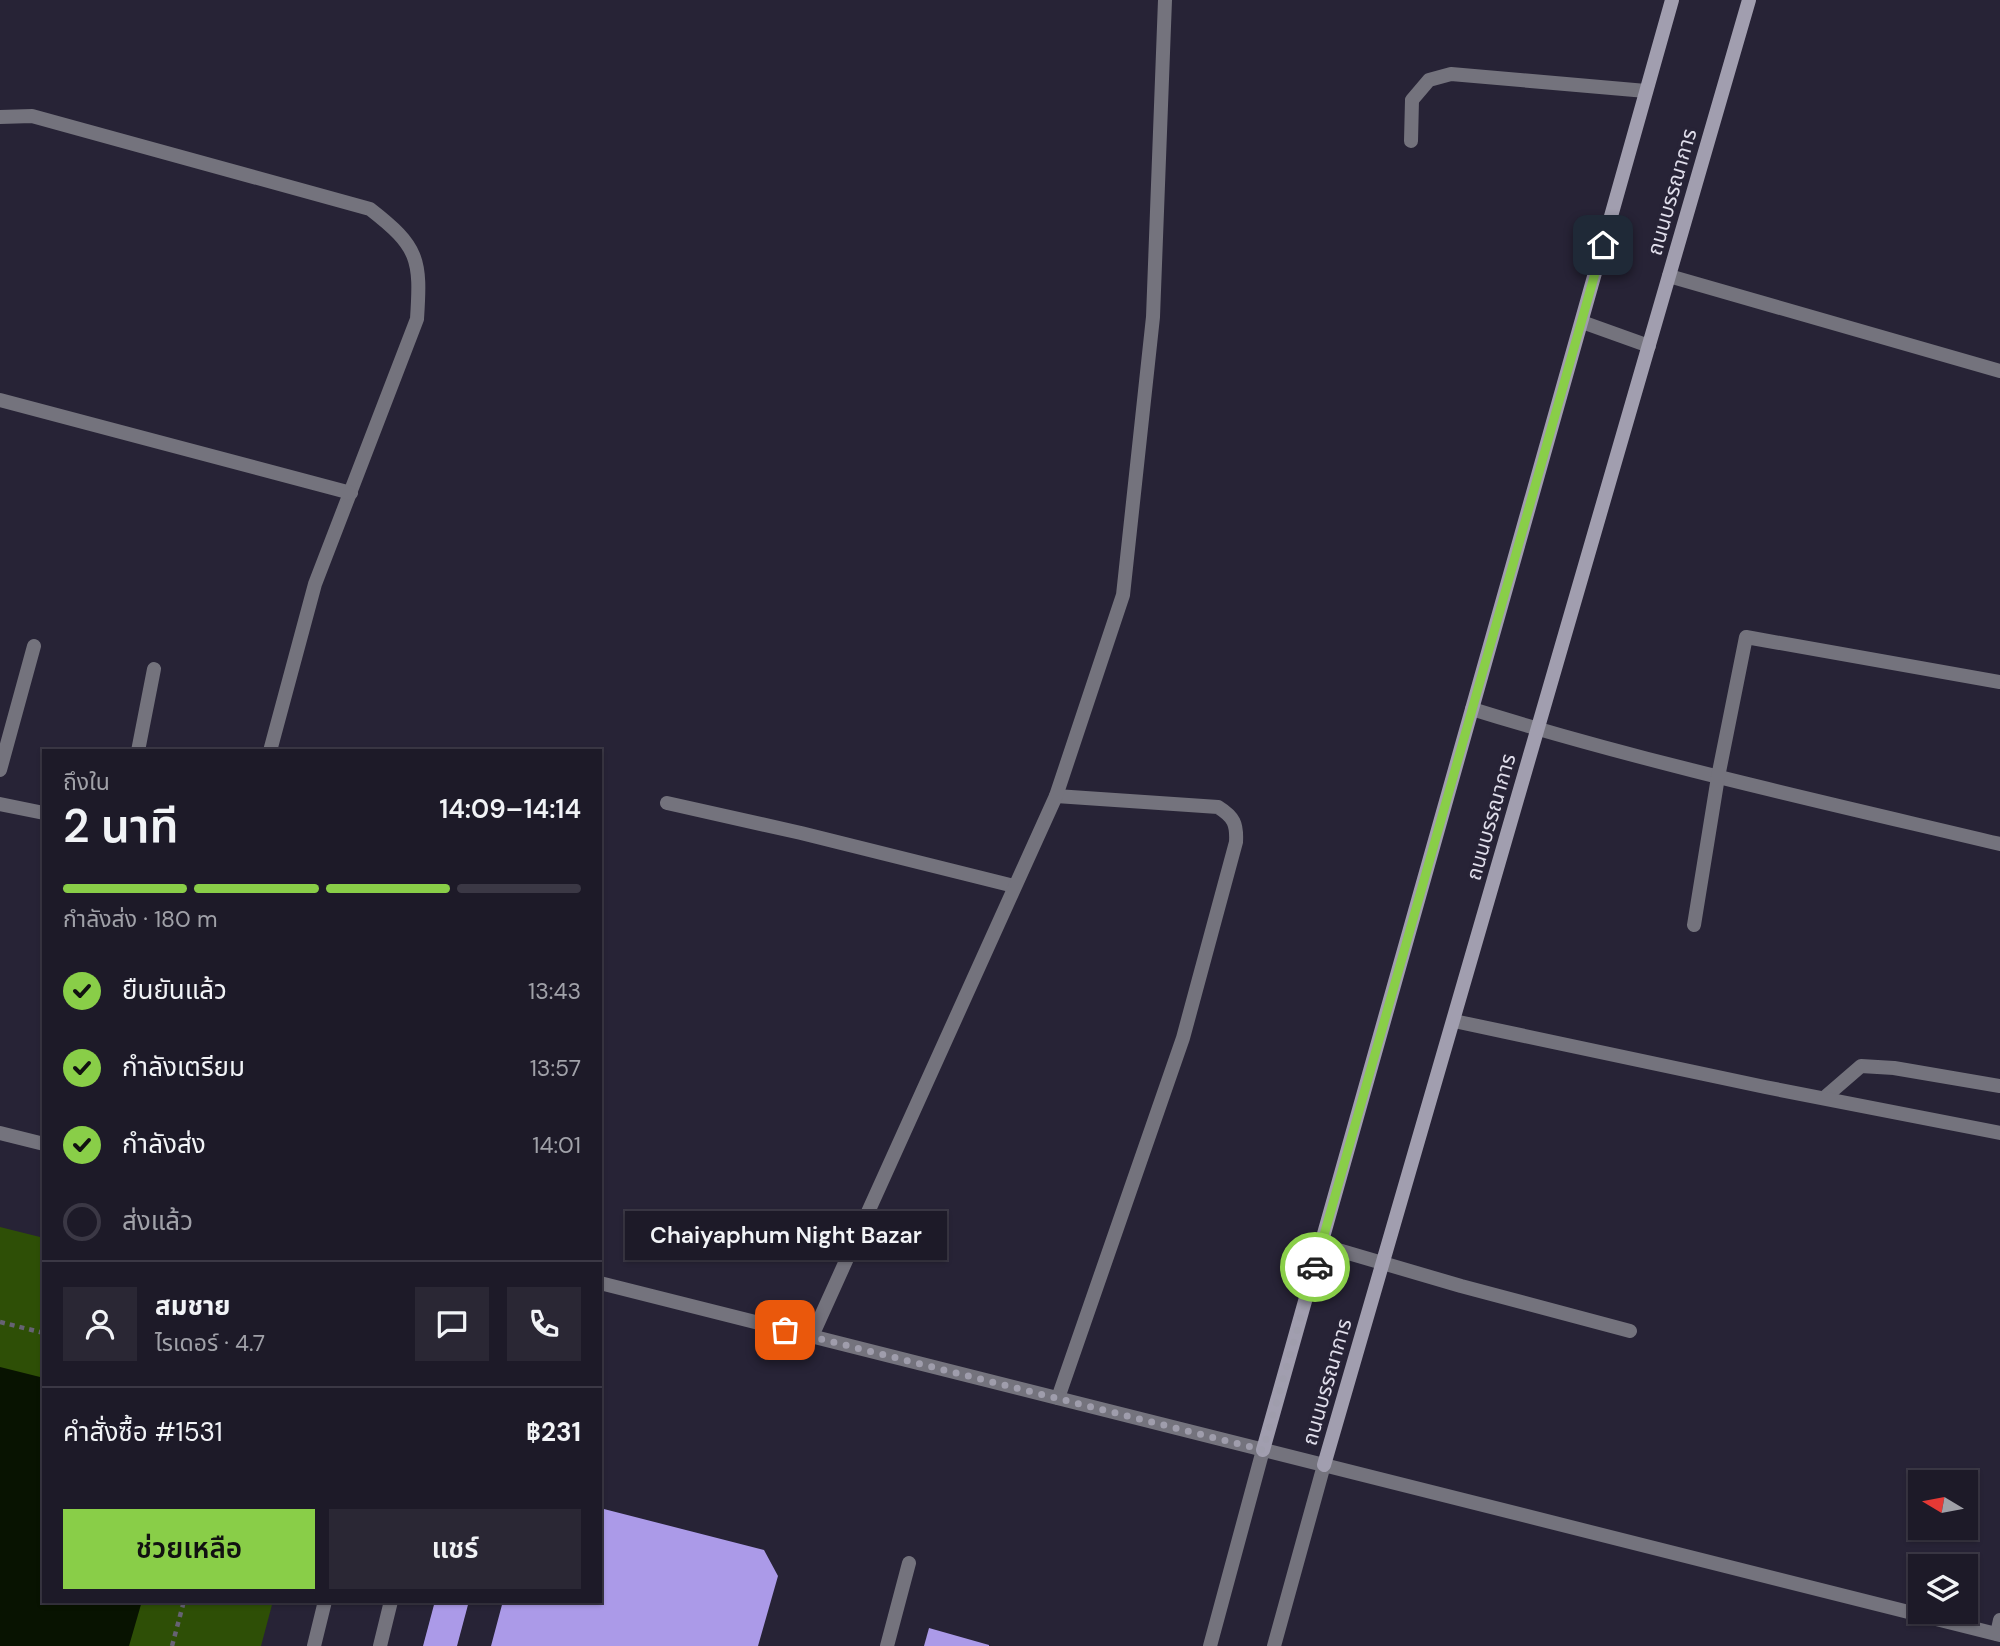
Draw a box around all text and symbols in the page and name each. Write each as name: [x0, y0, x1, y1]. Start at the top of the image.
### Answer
street label: ถนนบรรณาการ: [1641, 125, 1703, 259]
pin: [1573, 215, 1633, 275]
icon: home: [1584, 226, 1622, 264]
street label: ถนนบรรณาการ: [1460, 750, 1522, 884]
text: ถึงใน: [63, 767, 110, 797]
text: 14:09–14:14: [439, 792, 581, 826]
text: 2 นาที: [63, 796, 178, 856]
text: กำลังส่ง · 180 m: [63, 904, 217, 934]
icon: check: [63, 972, 101, 1010]
text: ยืนยันแล้ว: [122, 973, 227, 1007]
text: 13:43: [528, 976, 581, 1006]
icon: check: [63, 1049, 101, 1087]
text: กำลังเตรียม: [122, 1050, 245, 1084]
text: 13:57: [530, 1053, 581, 1083]
icon: check: [63, 1126, 101, 1164]
text: กำลังส่ง: [122, 1127, 206, 1161]
text: 14:01: [532, 1130, 581, 1160]
text: ส่งแล้ว: [122, 1204, 193, 1238]
callout: Chaiyaphum Night Bazar: [624, 1211, 946, 1260]
text: Chaiyaphum Night Bazar: [650, 1220, 922, 1250]
courier: [1280, 1232, 1350, 1302]
icon: car: [1296, 1248, 1334, 1286]
button: person: [63, 1287, 137, 1361]
button: chat: [415, 1287, 489, 1361]
button: phone: [507, 1287, 581, 1361]
text: สมชาย: [155, 1289, 231, 1323]
pin: [755, 1300, 815, 1360]
icon: bag: [766, 1311, 804, 1349]
street label: ถนนบรรณาการ: [1296, 1315, 1358, 1449]
text: ไรเดอร์ · 4.7: [155, 1328, 265, 1358]
text: คำสั่งซื้อ #1531: [63, 1415, 223, 1449]
text: ฿231: [526, 1415, 581, 1449]
north arrow: [1908, 1470, 1978, 1540]
map controls: [1908, 1470, 1978, 1624]
button: ช่วยเหลือ: [63, 1509, 315, 1589]
button: แชร์: [329, 1509, 581, 1589]
button: layers: [1908, 1554, 1978, 1624]

